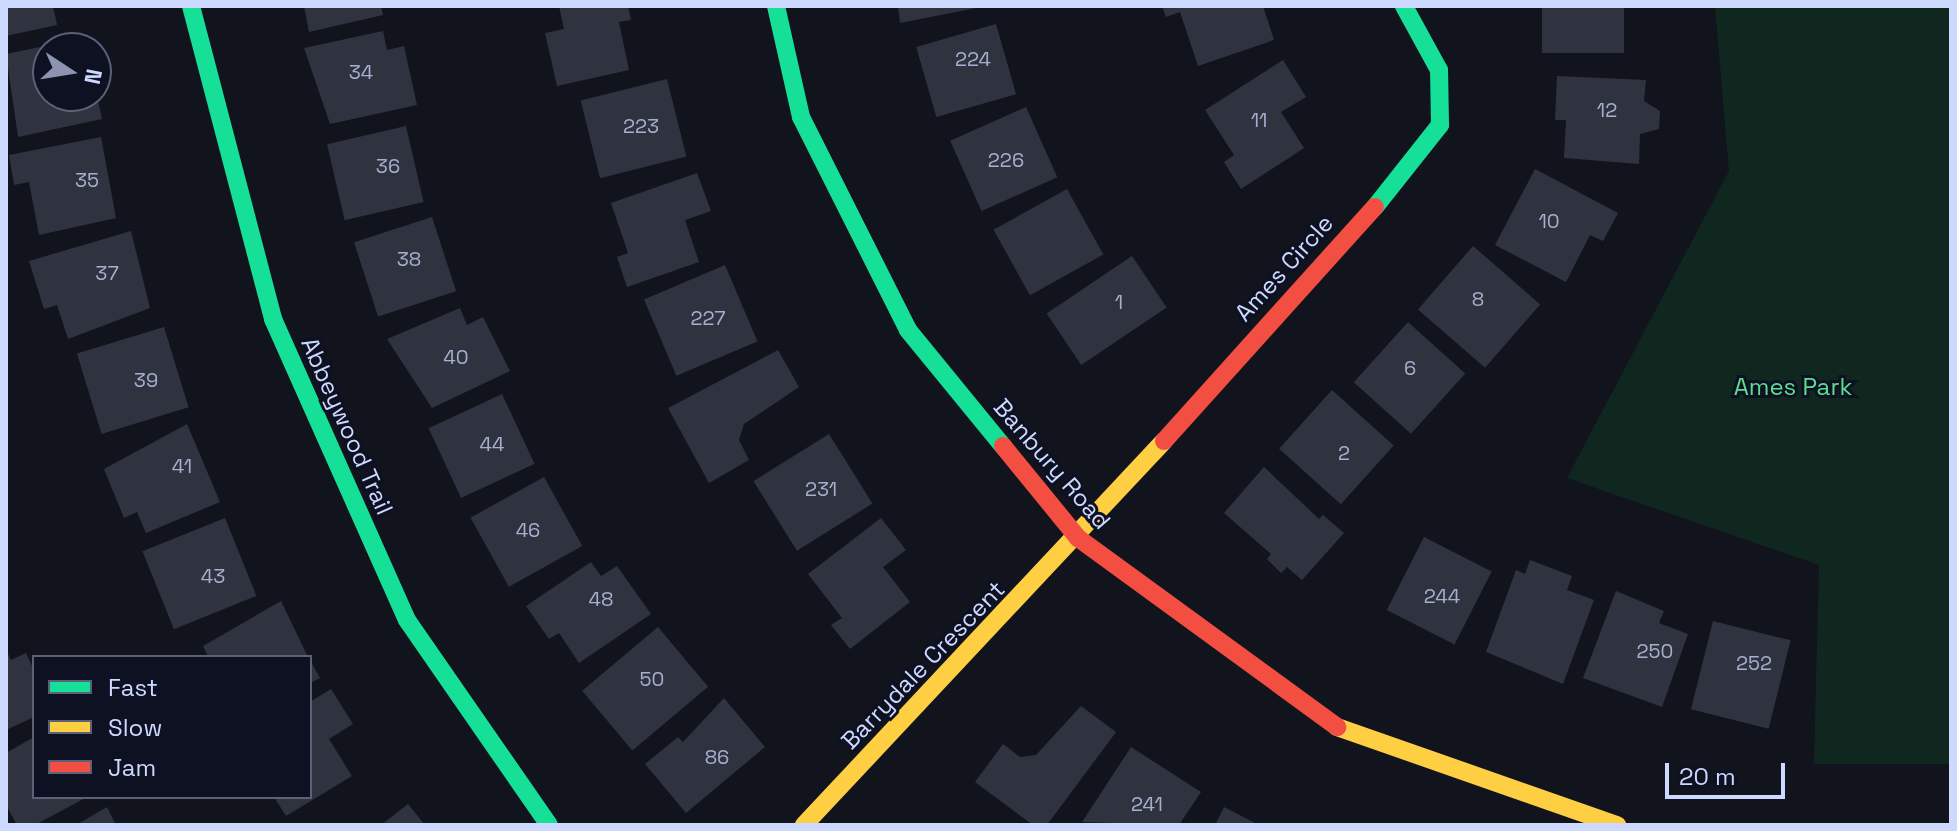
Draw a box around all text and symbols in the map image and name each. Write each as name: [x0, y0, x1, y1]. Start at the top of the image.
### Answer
north arrow: [32, 32, 112, 112]
house number: 224: [955, 47, 991, 71]
house number: 34: [349, 60, 373, 84]
text: N: [78, 66, 109, 87]
house number: 12: [1597, 98, 1617, 122]
house number: 11: [1251, 108, 1267, 132]
house number: 223: [623, 114, 659, 138]
house number: 226: [988, 148, 1024, 172]
house number: 36: [376, 154, 400, 178]
house number: 35: [75, 168, 99, 192]
street label: Ames Circle: [1229, 209, 1339, 327]
house number: 10: [1538, 209, 1560, 233]
house number: 38: [397, 247, 421, 271]
house number: 37: [95, 261, 119, 285]
house number: 8: [1472, 287, 1484, 311]
house number: 1: [1115, 290, 1123, 314]
house number: 227: [690, 306, 726, 330]
street label: Abbeywood Trail: [295, 333, 399, 519]
house number: 40: [443, 345, 469, 369]
house number: 6: [1404, 356, 1416, 380]
house number: 39: [134, 368, 158, 392]
park label: Ames Park: [1734, 373, 1852, 401]
street label: Banbury Road: [988, 393, 1116, 535]
house number: 44: [480, 432, 504, 456]
house number: 2: [1338, 441, 1350, 465]
house number: 41: [172, 454, 192, 478]
house number: 231: [805, 477, 837, 501]
house number: 46: [516, 518, 540, 542]
house number: 43: [201, 564, 225, 588]
street label: Barrydale Crescent: [835, 575, 1011, 755]
house number: 244: [1424, 584, 1460, 608]
house number: 48: [589, 587, 613, 611]
house number: 250: [1637, 639, 1673, 663]
house number: 252: [1736, 651, 1772, 675]
legend: [32, 655, 312, 799]
house number: 50: [640, 667, 664, 691]
text: Fast: [108, 672, 158, 703]
text: Slow: [108, 712, 162, 743]
house number: 86: [705, 745, 729, 769]
scale bar: [1669, 747, 1789, 797]
text: Jam: [108, 752, 156, 783]
text: 20 m: [1679, 761, 1736, 792]
house number: 241: [1131, 792, 1163, 816]

